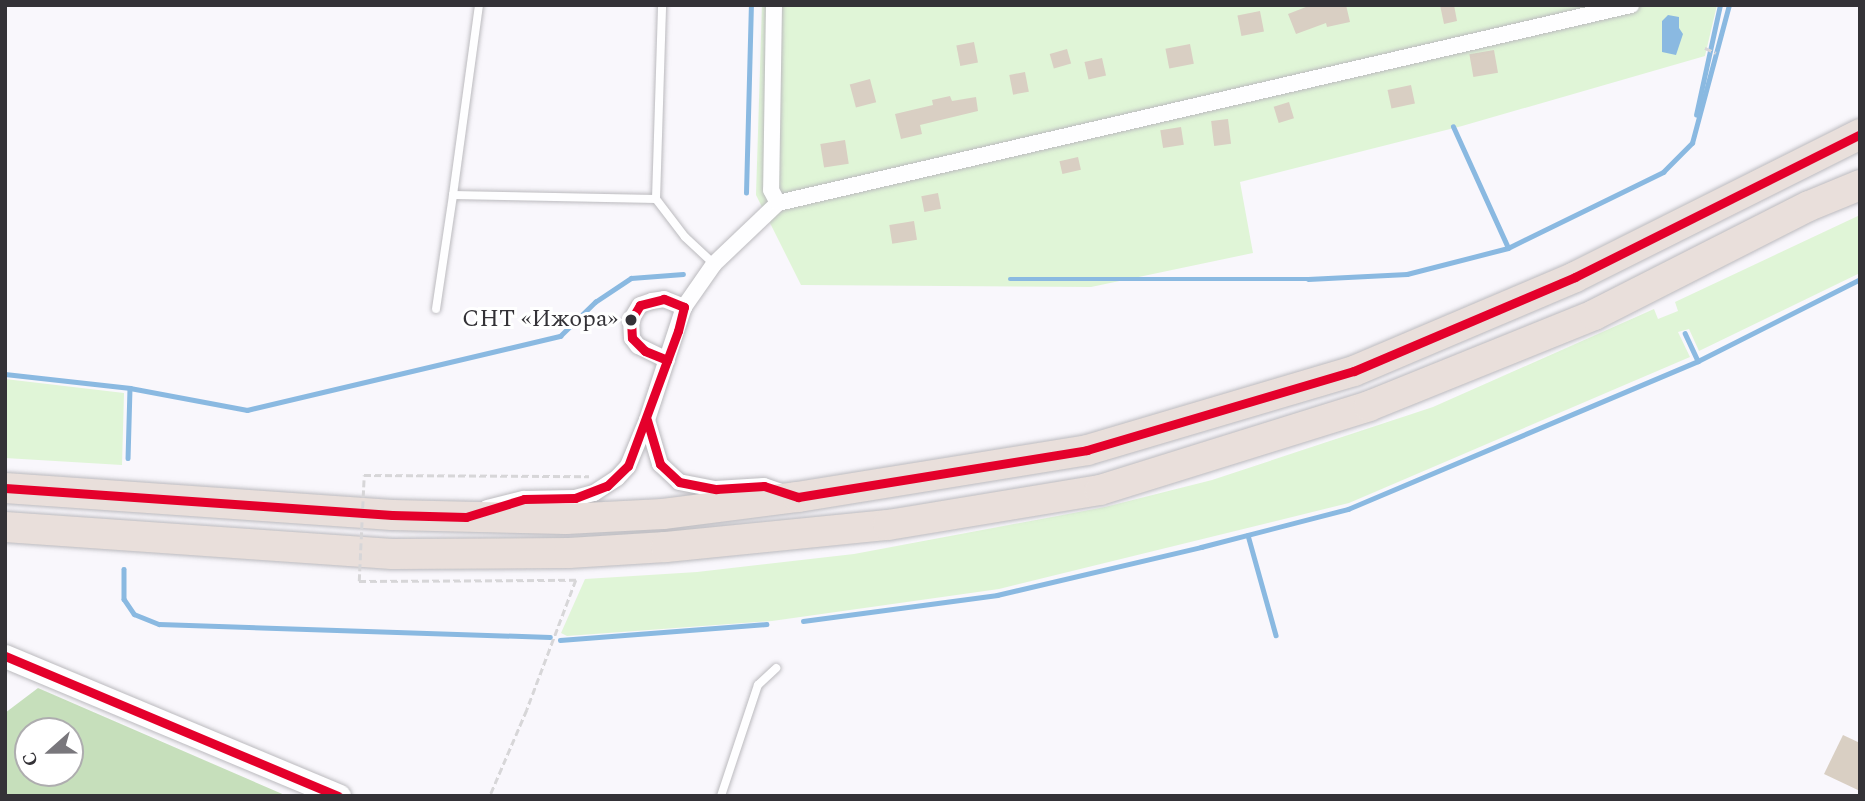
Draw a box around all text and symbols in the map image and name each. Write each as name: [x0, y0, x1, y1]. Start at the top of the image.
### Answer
place label: СНТ «Ижора»: [462, 306, 618, 334]
marker: СНТ «Ижора»: [624, 313, 638, 327]
north arrow: [14, 717, 84, 787]
text: С: [15, 747, 47, 771]

